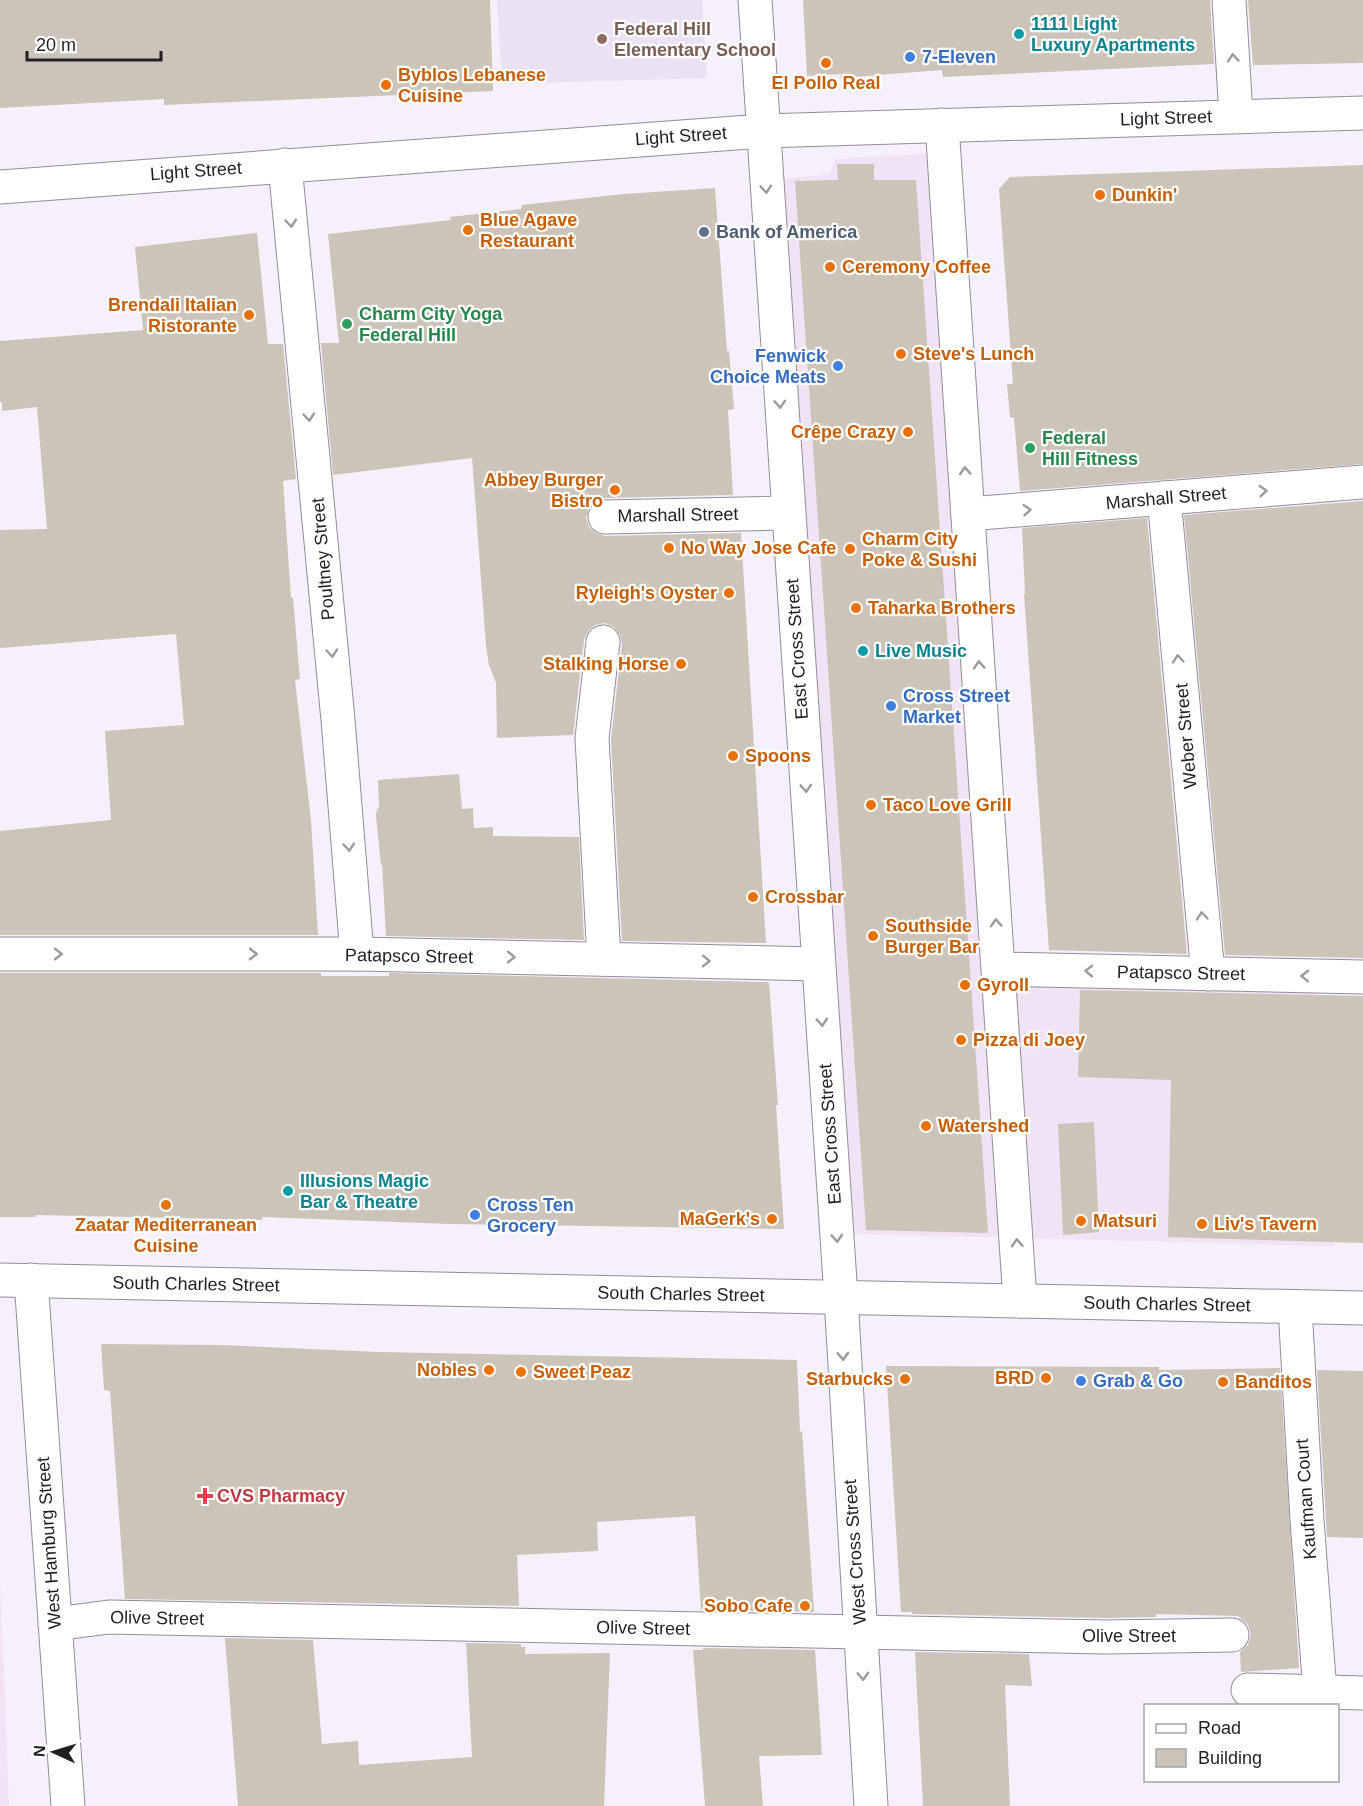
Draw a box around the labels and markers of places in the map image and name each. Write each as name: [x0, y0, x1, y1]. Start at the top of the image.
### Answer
place label: 1111 Light Luxury Apartments: [1031, 14, 1195, 55]
place label: Federal Hill Elementary School: [614, 19, 776, 60]
marker: 1111 Light Luxury Apartments: [1012, 27, 1026, 41]
marker: Federal Hill Elementary School: [595, 32, 609, 46]
place label: 7-Eleven: [922, 47, 996, 67]
marker: 7-Eleven: [903, 50, 917, 64]
marker: El Pollo Real: [819, 56, 833, 70]
place label: Byblos Lebanese Cuisine: [398, 65, 546, 106]
place label: El Pollo Real: [771, 73, 881, 93]
marker: Byblos Lebanese Cuisine: [379, 78, 393, 92]
place label: Dunkin': [1112, 185, 1177, 205]
marker: Dunkin': [1093, 188, 1107, 202]
place label: Blue Agave Restaurant: [480, 210, 577, 251]
place label: Bank of America: [716, 222, 858, 242]
marker: Blue Agave Restaurant: [461, 223, 475, 237]
marker: Bank of America: [697, 225, 711, 239]
place label: Ceremony Coffee: [842, 257, 991, 277]
marker: Ceremony Coffee: [823, 260, 837, 274]
place label: Brendali Italian Ristorante: [108, 295, 237, 336]
place label: Charm City Yoga Federal Hill: [359, 304, 503, 345]
marker: Brendali Italian Ristorante: [242, 308, 256, 322]
marker: Charm City Yoga Federal Hill: [340, 317, 354, 331]
place label: Steve's Lunch: [913, 344, 1034, 364]
place label: Fenwick Choice Meats: [710, 346, 827, 387]
marker: Steve's Lunch: [894, 347, 908, 361]
marker: Fenwick Choice Meats: [831, 359, 845, 373]
place label: Crêpe Crazy: [791, 422, 896, 442]
marker: Crêpe Crazy: [901, 425, 915, 439]
place label: Federal Hill Fitness: [1042, 428, 1138, 469]
marker: Federal Hill Fitness: [1023, 441, 1037, 455]
place label: Abbey Burger Bistro: [484, 470, 603, 511]
marker: Abbey Burger Bistro: [608, 483, 622, 497]
place label: Charm City Poke & Sushi: [862, 529, 977, 570]
place label: No Way Jose Cafe: [681, 538, 836, 558]
marker: No Way Jose Cafe: [662, 541, 676, 555]
marker: Charm City Poke & Sushi: [843, 542, 857, 556]
place label: Ryleigh's Oyster: [576, 583, 717, 603]
marker: Ryleigh's Oyster: [722, 586, 736, 600]
place label: Taharka Brothers: [868, 598, 1016, 618]
marker: Taharka Brothers: [849, 601, 863, 615]
place label: Live Music: [875, 641, 967, 661]
marker: Live Music: [856, 644, 870, 658]
place label: Stalking Horse: [543, 654, 669, 674]
marker: Stalking Horse: [674, 657, 688, 671]
place label: Cross Street Market: [903, 686, 1010, 727]
marker: Cross Street Market: [884, 699, 898, 713]
place label: Spoons: [745, 746, 811, 766]
marker: Spoons: [726, 749, 740, 763]
place label: Taco Love Grill: [883, 795, 1012, 815]
marker: Taco Love Grill: [864, 798, 878, 812]
place label: Crossbar: [765, 887, 844, 907]
marker: Crossbar: [746, 890, 760, 904]
place label: Southside Burger Bar: [885, 916, 979, 957]
marker: Southside Burger Bar: [866, 929, 880, 943]
place label: Gyroll: [977, 975, 1029, 995]
marker: Gyroll: [958, 978, 972, 992]
place label: Pizza di Joey: [973, 1030, 1085, 1050]
marker: Pizza di Joey: [954, 1033, 968, 1047]
place label: Watershed: [938, 1116, 1029, 1136]
marker: Watershed: [919, 1119, 933, 1133]
place label: Illusions Magic Bar & Theatre: [300, 1171, 429, 1212]
marker: Illusions Magic Bar & Theatre: [281, 1184, 295, 1198]
place label: Cross Ten Grocery: [487, 1195, 574, 1236]
marker: Zaatar Mediterranean Cuisine: [159, 1198, 173, 1212]
marker: Cross Ten Grocery: [468, 1208, 482, 1222]
place label: MaGerk's: [680, 1209, 760, 1229]
place label: Matsuri: [1093, 1211, 1157, 1231]
marker: MaGerk's: [765, 1212, 779, 1226]
marker: Matsuri: [1074, 1214, 1088, 1228]
place label: Liv's Tavern: [1214, 1214, 1317, 1234]
place label: Zaatar Mediterranean Cuisine: [75, 1215, 257, 1256]
marker: Liv's Tavern: [1195, 1217, 1209, 1231]
place label: Nobles: [417, 1360, 477, 1380]
place label: Sweet Peaz: [533, 1362, 631, 1382]
marker: Nobles: [482, 1363, 496, 1377]
marker: Sweet Peaz: [514, 1365, 528, 1379]
place label: BRD: [995, 1368, 1034, 1388]
place label: Starbucks: [806, 1369, 893, 1389]
marker: BRD: [1039, 1371, 1053, 1385]
place label: Grab & Go: [1093, 1371, 1183, 1391]
marker: Starbucks: [898, 1372, 912, 1386]
place label: Banditos: [1235, 1372, 1312, 1392]
marker: Grab & Go: [1074, 1374, 1088, 1388]
marker: Banditos: [1216, 1375, 1230, 1389]
place label: CVS Pharmacy: [217, 1486, 345, 1506]
marker: CVS Pharmacy: [198, 1489, 212, 1503]
place label: Sobo Cafe: [704, 1596, 793, 1616]
marker: Sobo Cafe: [798, 1599, 812, 1613]

